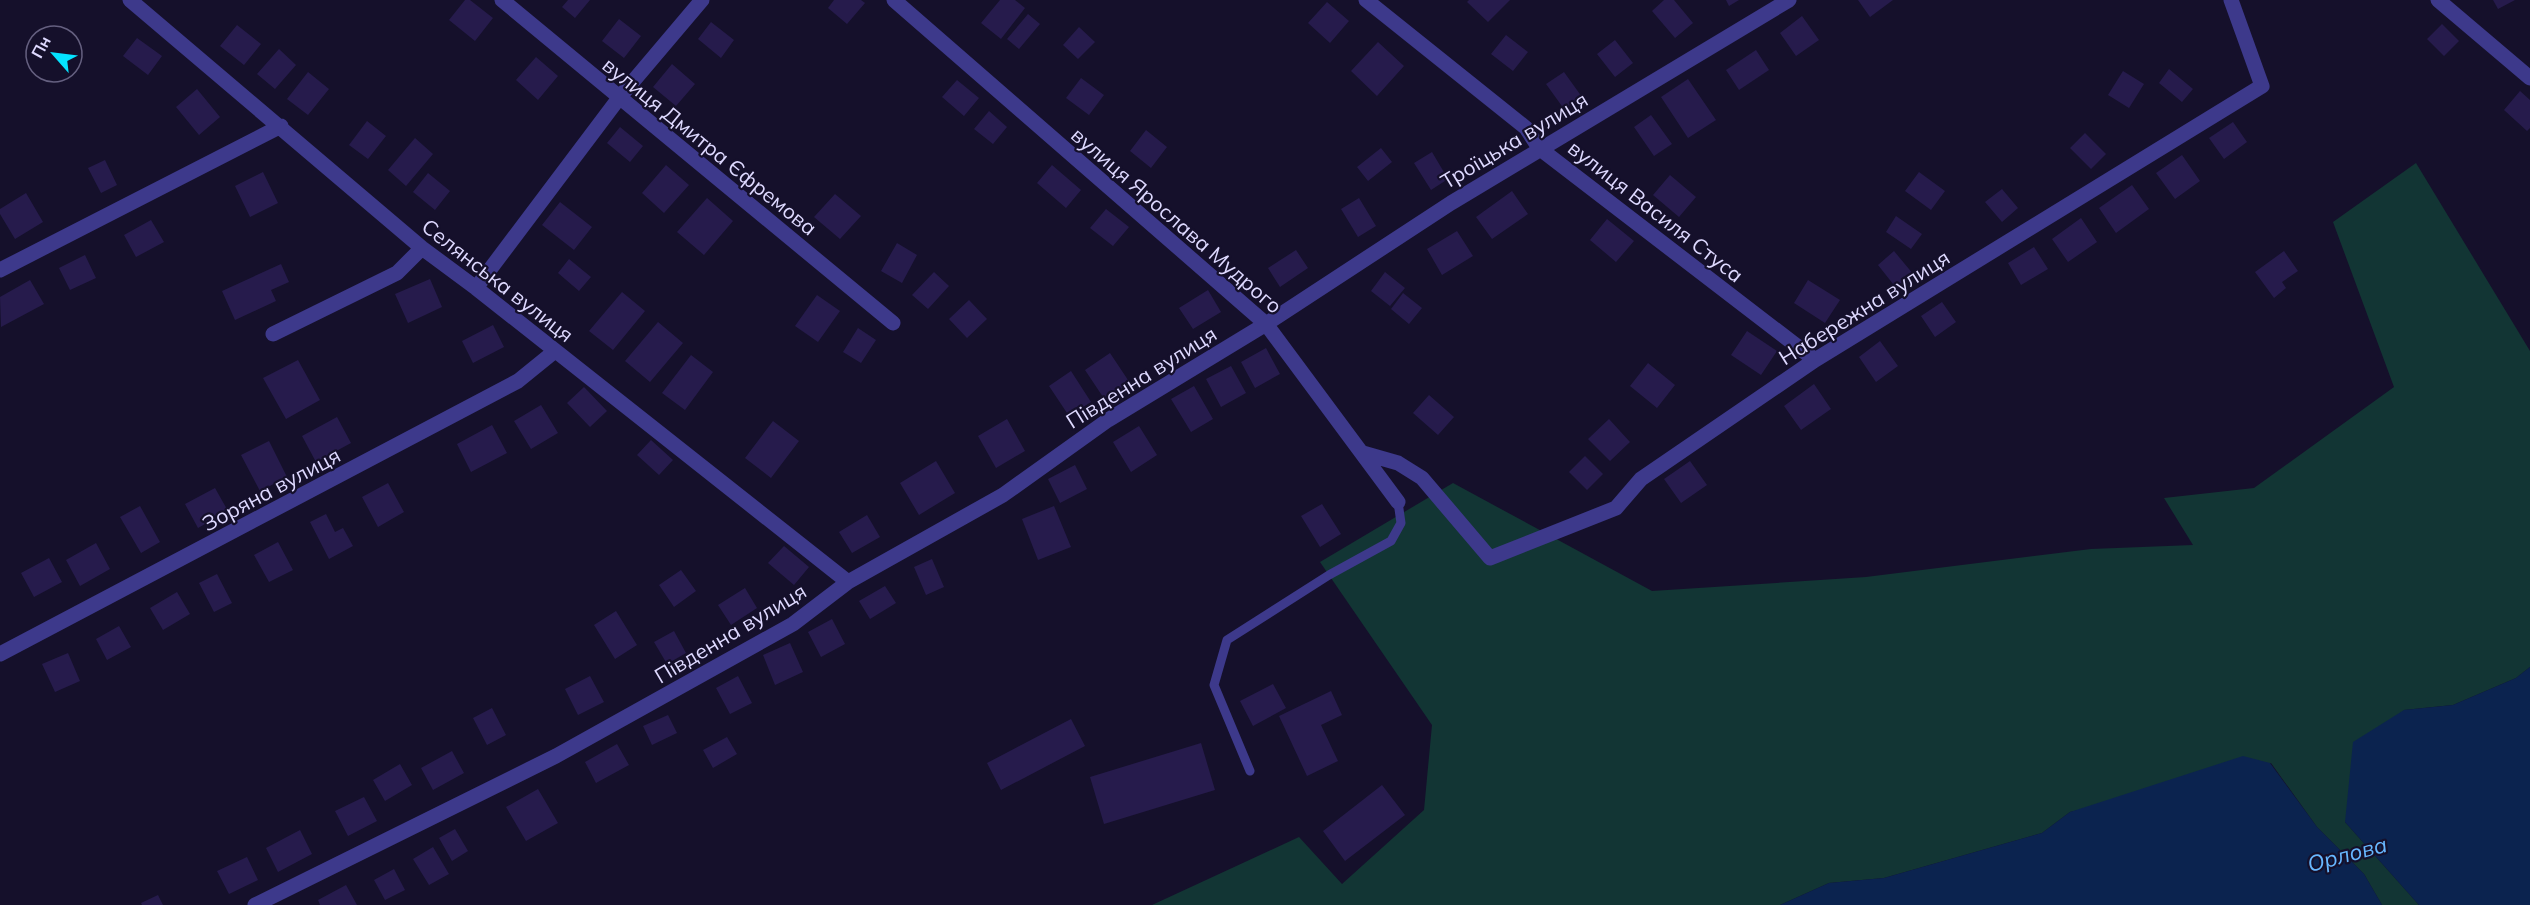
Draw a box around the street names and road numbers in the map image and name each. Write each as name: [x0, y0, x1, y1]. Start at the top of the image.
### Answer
street label: вулиця Дмитра Єфремова: [598, 52, 822, 240]
street label: Троїцька вулиця: [1436, 86, 1592, 194]
street label: вулиця Ярослава Мудрого: [1066, 121, 1288, 319]
street label: вулиця Василя Стуса: [1563, 134, 1749, 288]
street label: Селянська вулиця: [417, 213, 579, 347]
street label: Набережна вулиця: [1774, 244, 1954, 370]
street label: Південна вулиця: [1061, 320, 1221, 434]
street label: Зоряна вулиця: [197, 442, 345, 536]
street label: Південна вулиця: [649, 577, 811, 689]

